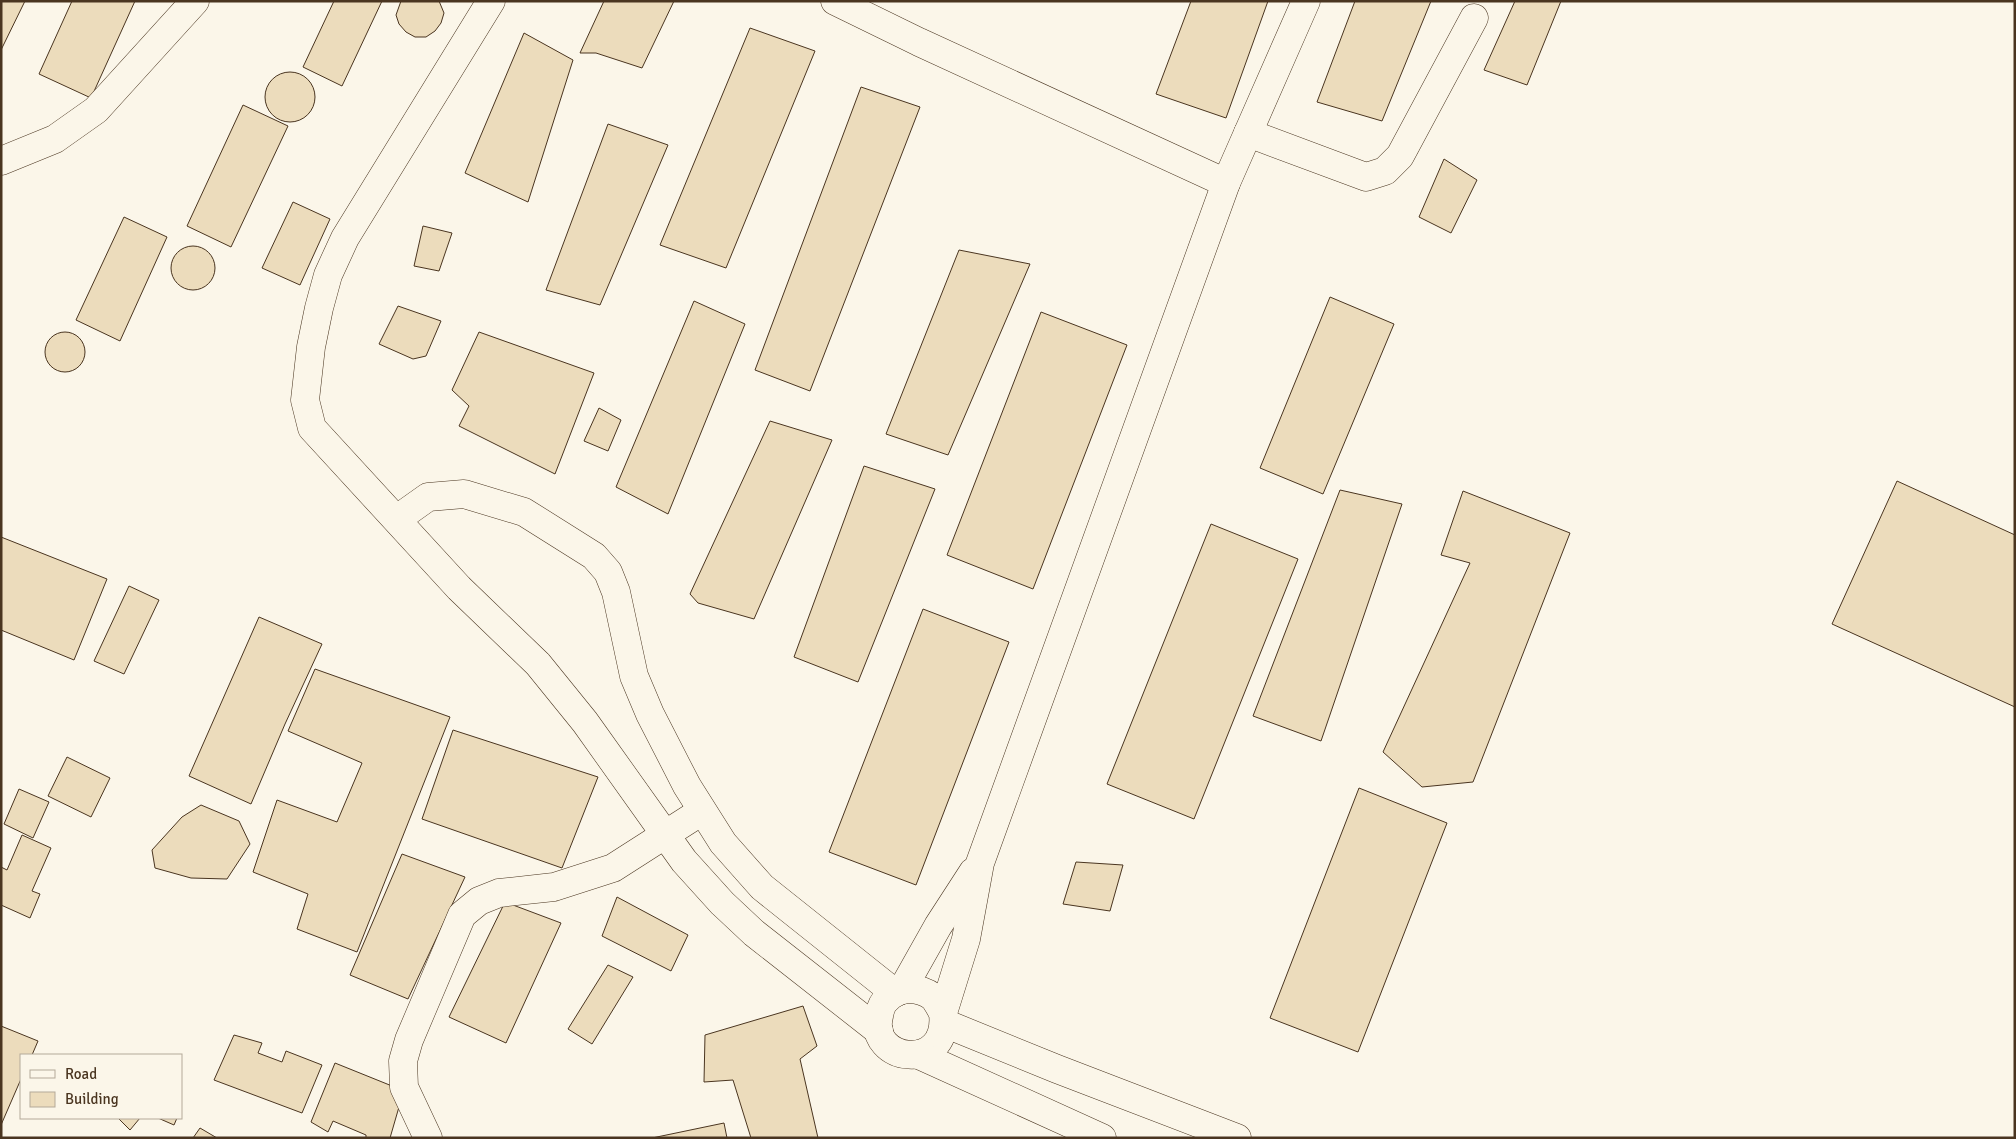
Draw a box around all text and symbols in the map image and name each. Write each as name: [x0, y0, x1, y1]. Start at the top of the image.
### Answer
legend: [20, 1054, 182, 1119]
text: Road: [65, 1065, 97, 1083]
text: Building: [65, 1090, 119, 1108]

